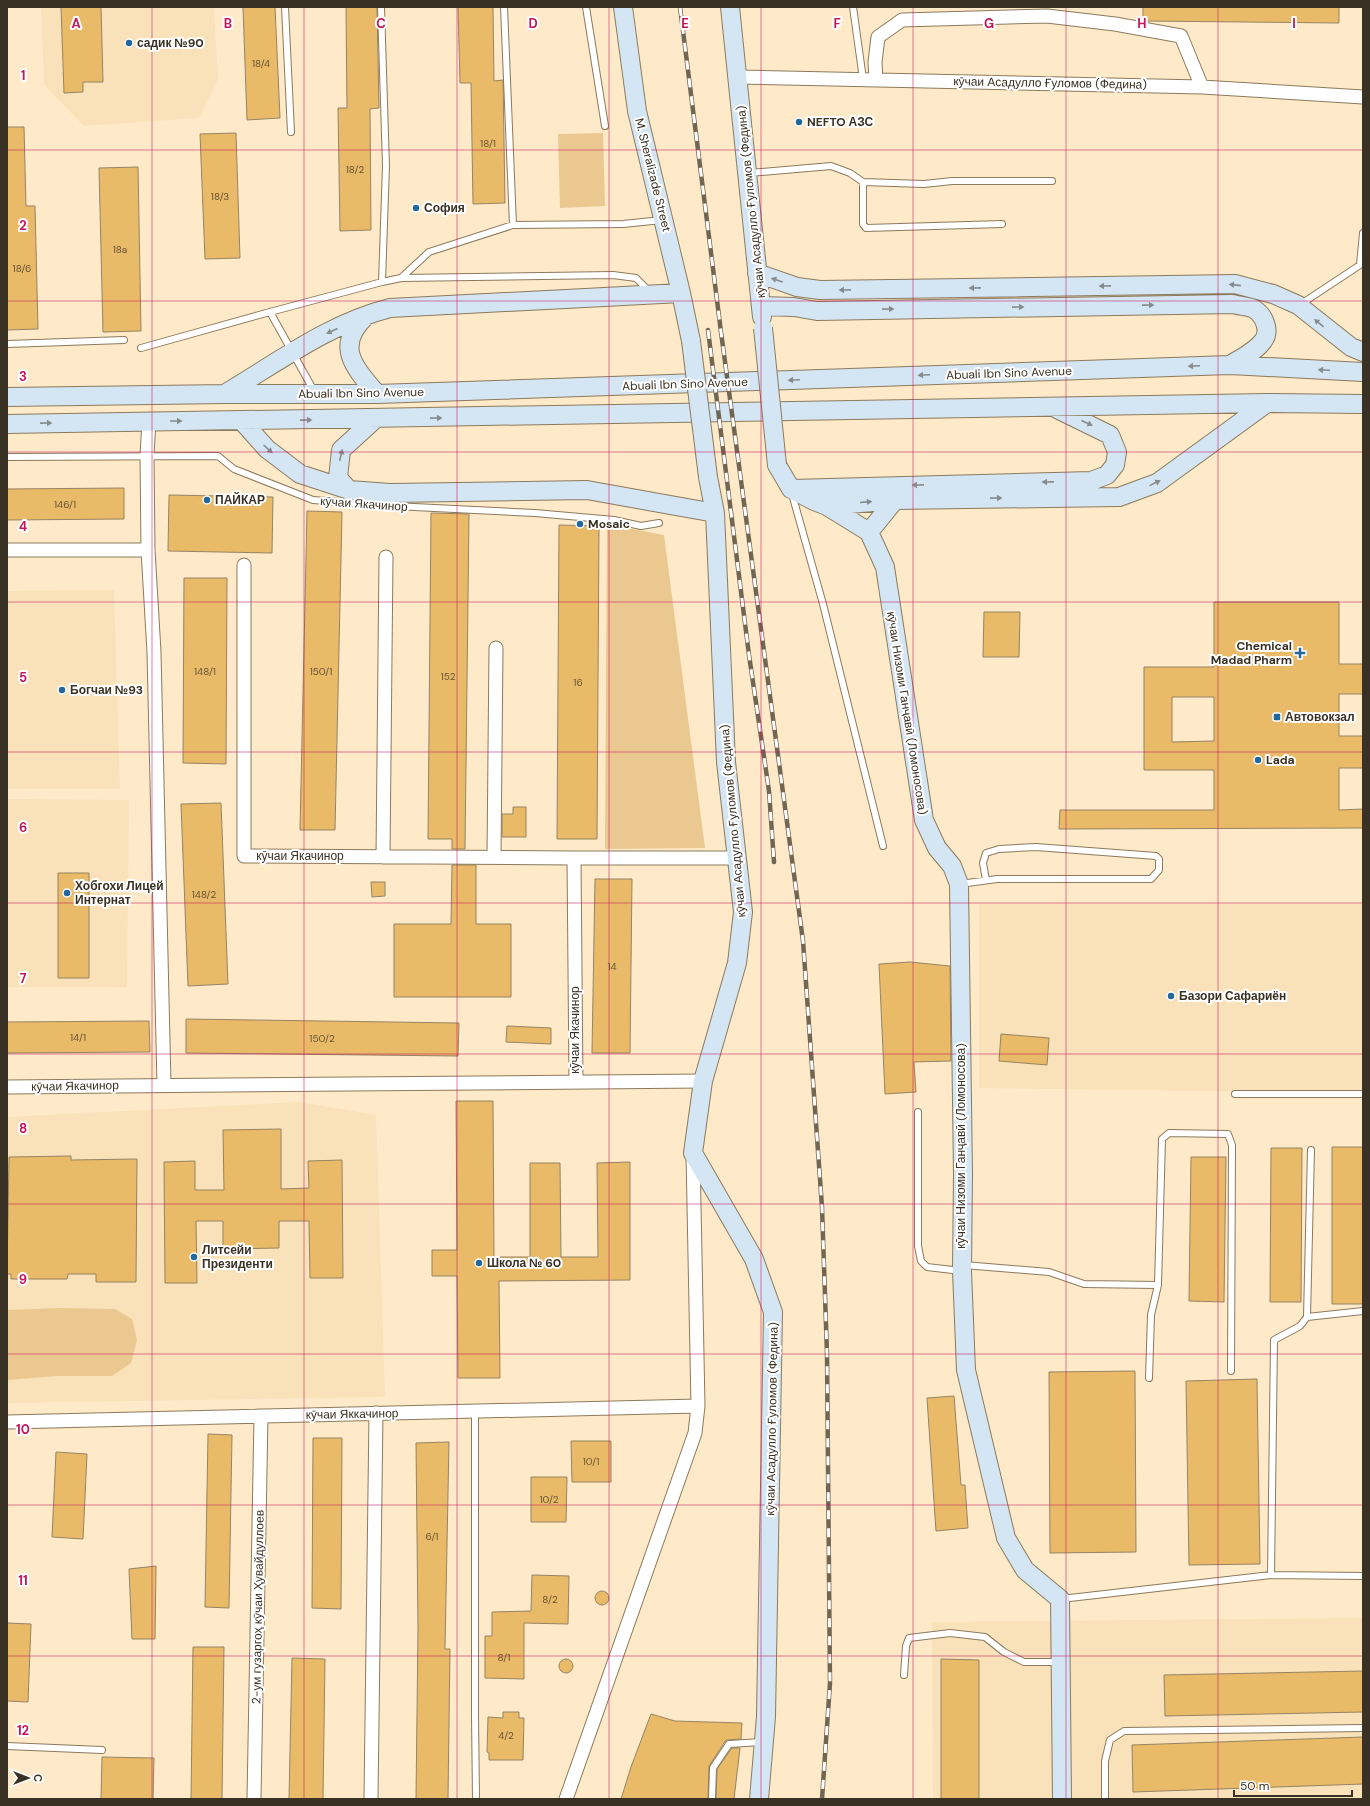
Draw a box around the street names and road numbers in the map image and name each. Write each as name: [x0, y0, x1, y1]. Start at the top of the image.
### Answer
street label: кӯчаи Асадулло Ғуломов (Федина): [953, 73, 1147, 93]
street label: кӯчаи Асадулло Ғуломов (Федина): [733, 105, 769, 299]
street label: M. Sheralizade Street: [631, 117, 675, 234]
street label: Abuali Ibn Sino Avenue: [946, 363, 1072, 383]
street label: Abuali Ibn Sino Avenue: [622, 374, 748, 394]
street label: Abuali Ibn Sino Avenue: [298, 384, 424, 402]
street label: кӯчаи Якачинор: [320, 493, 409, 515]
street label: кӯчаи Низоми Ганҷавӣ (Ломоносова): [883, 610, 931, 816]
street label: кӯчаи Асадулло Ғуломов (Федина): [717, 724, 749, 918]
street label: кӯчаи Якачинор: [256, 848, 344, 864]
street label: кӯчаи Якачинор: [567, 986, 583, 1074]
street label: кӯчаи Низоми Ганҷавӣ (Ломоносова): [953, 1043, 969, 1249]
street label: кӯчаи Якачинор: [31, 1077, 119, 1095]
street label: кӯчаи Асадулло Ғуломов (Федина): [762, 1322, 782, 1516]
street label: кӯчаи Яккачинор: [305, 1405, 399, 1423]
street label: 2-ум гузаргоҳ кӯчаи Ҳувайдуллоев: [248, 1510, 268, 1704]

